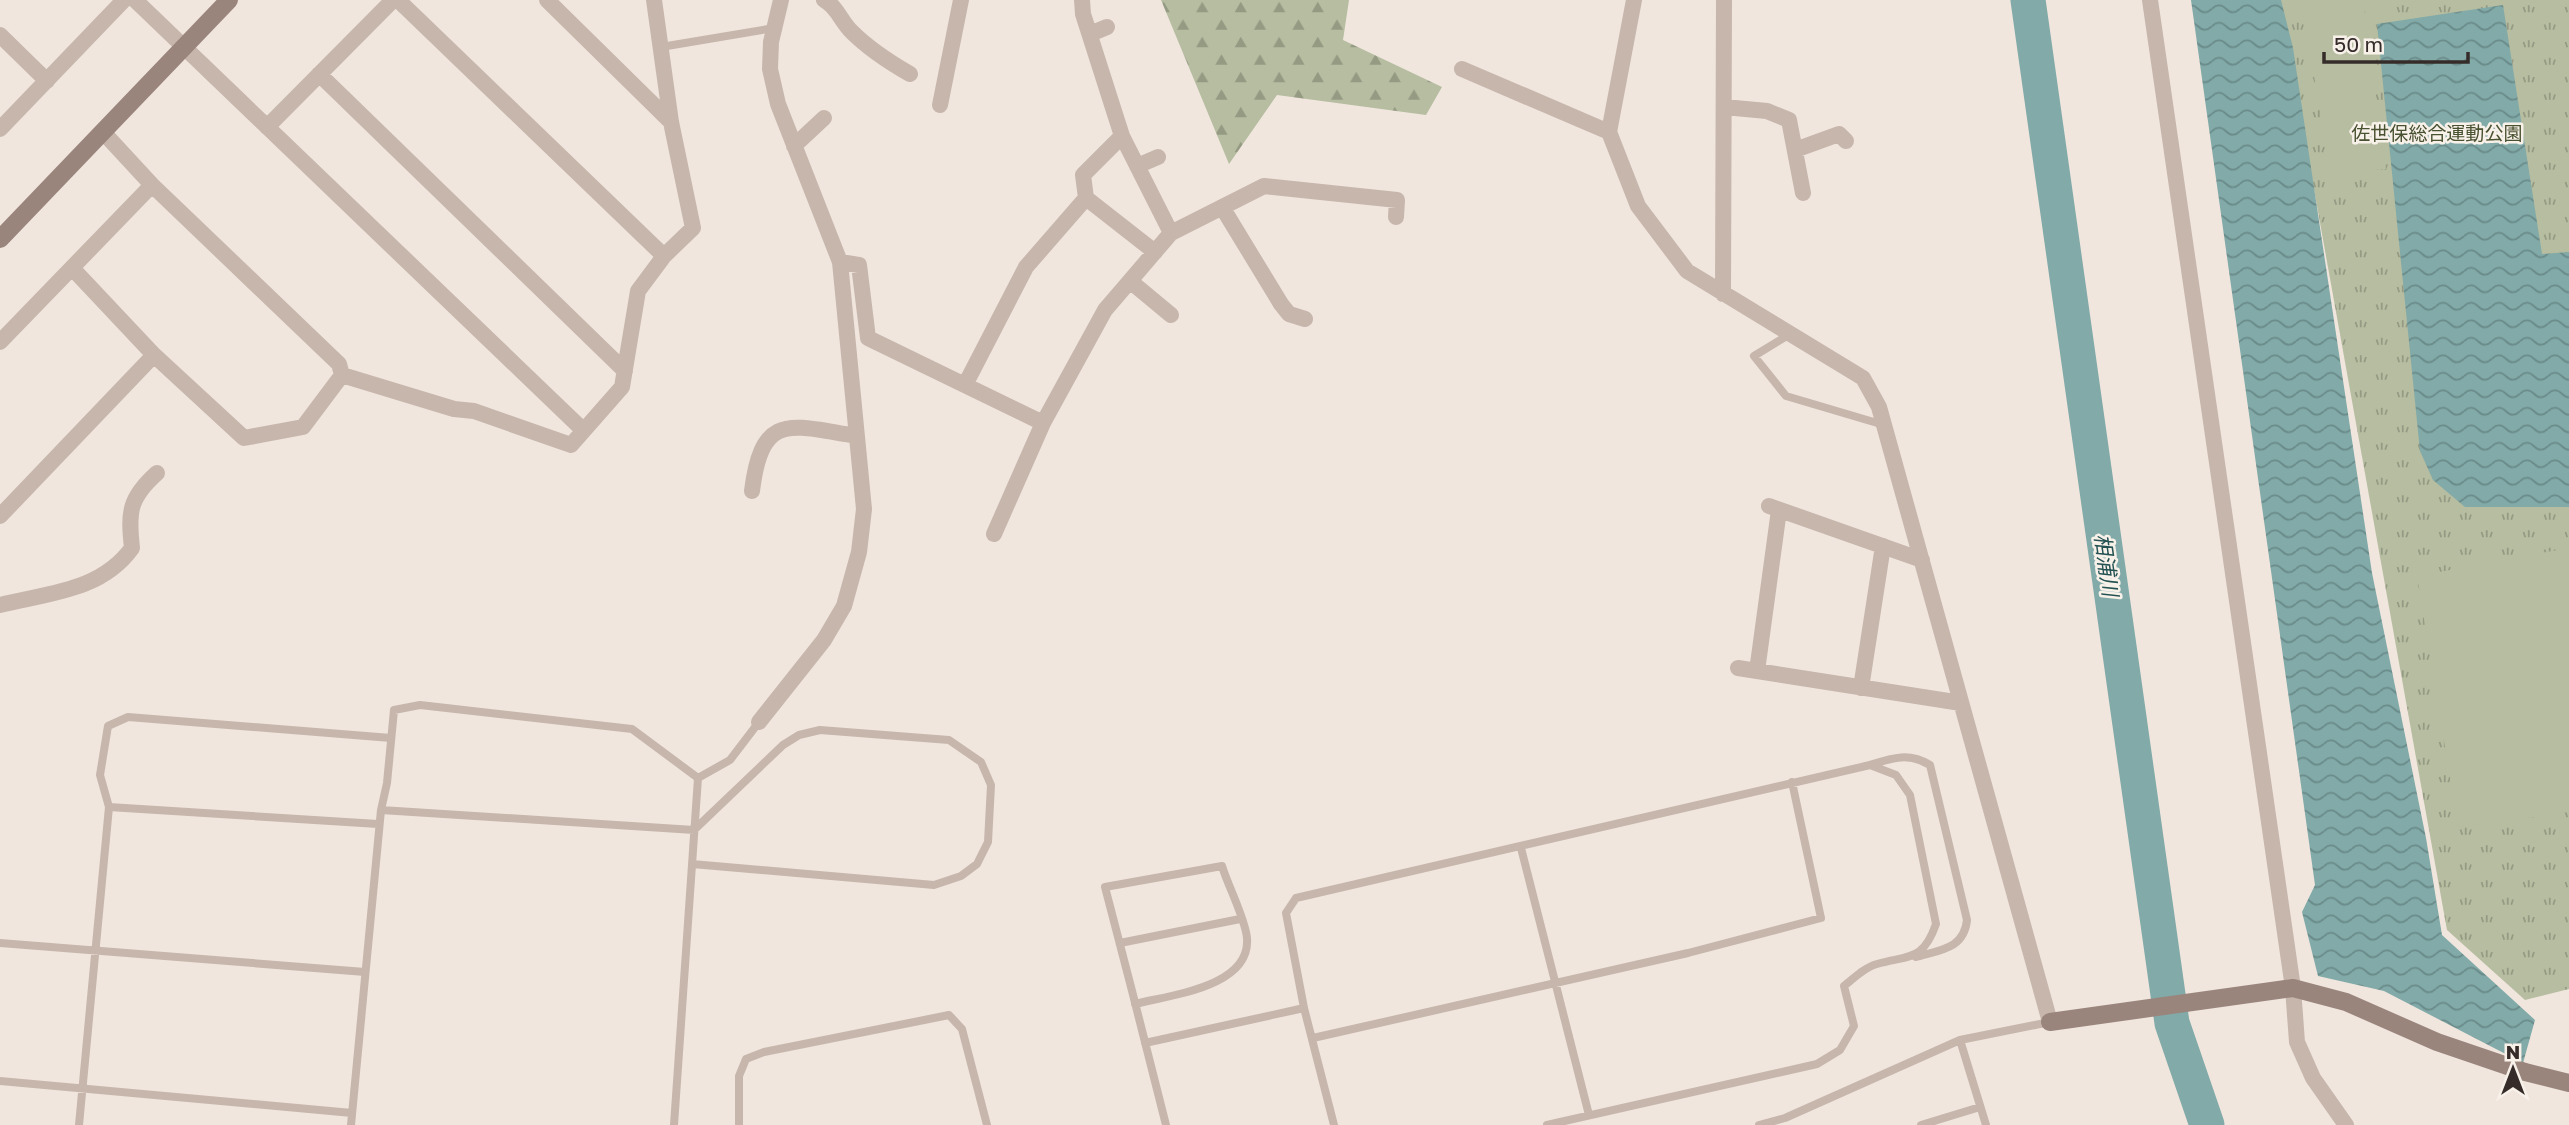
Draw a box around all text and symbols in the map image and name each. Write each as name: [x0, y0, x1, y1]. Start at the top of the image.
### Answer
scale bar: [2324, 21, 2468, 65]
text: 50 m: [2334, 31, 2383, 57]
park label: 佐世保総合運動公園: [2351, 121, 2523, 144]
water label: 相浦川: [2090, 532, 2125, 600]
north arrow: [2478, 1034, 2548, 1104]
text: N: [2506, 1040, 2520, 1063]

